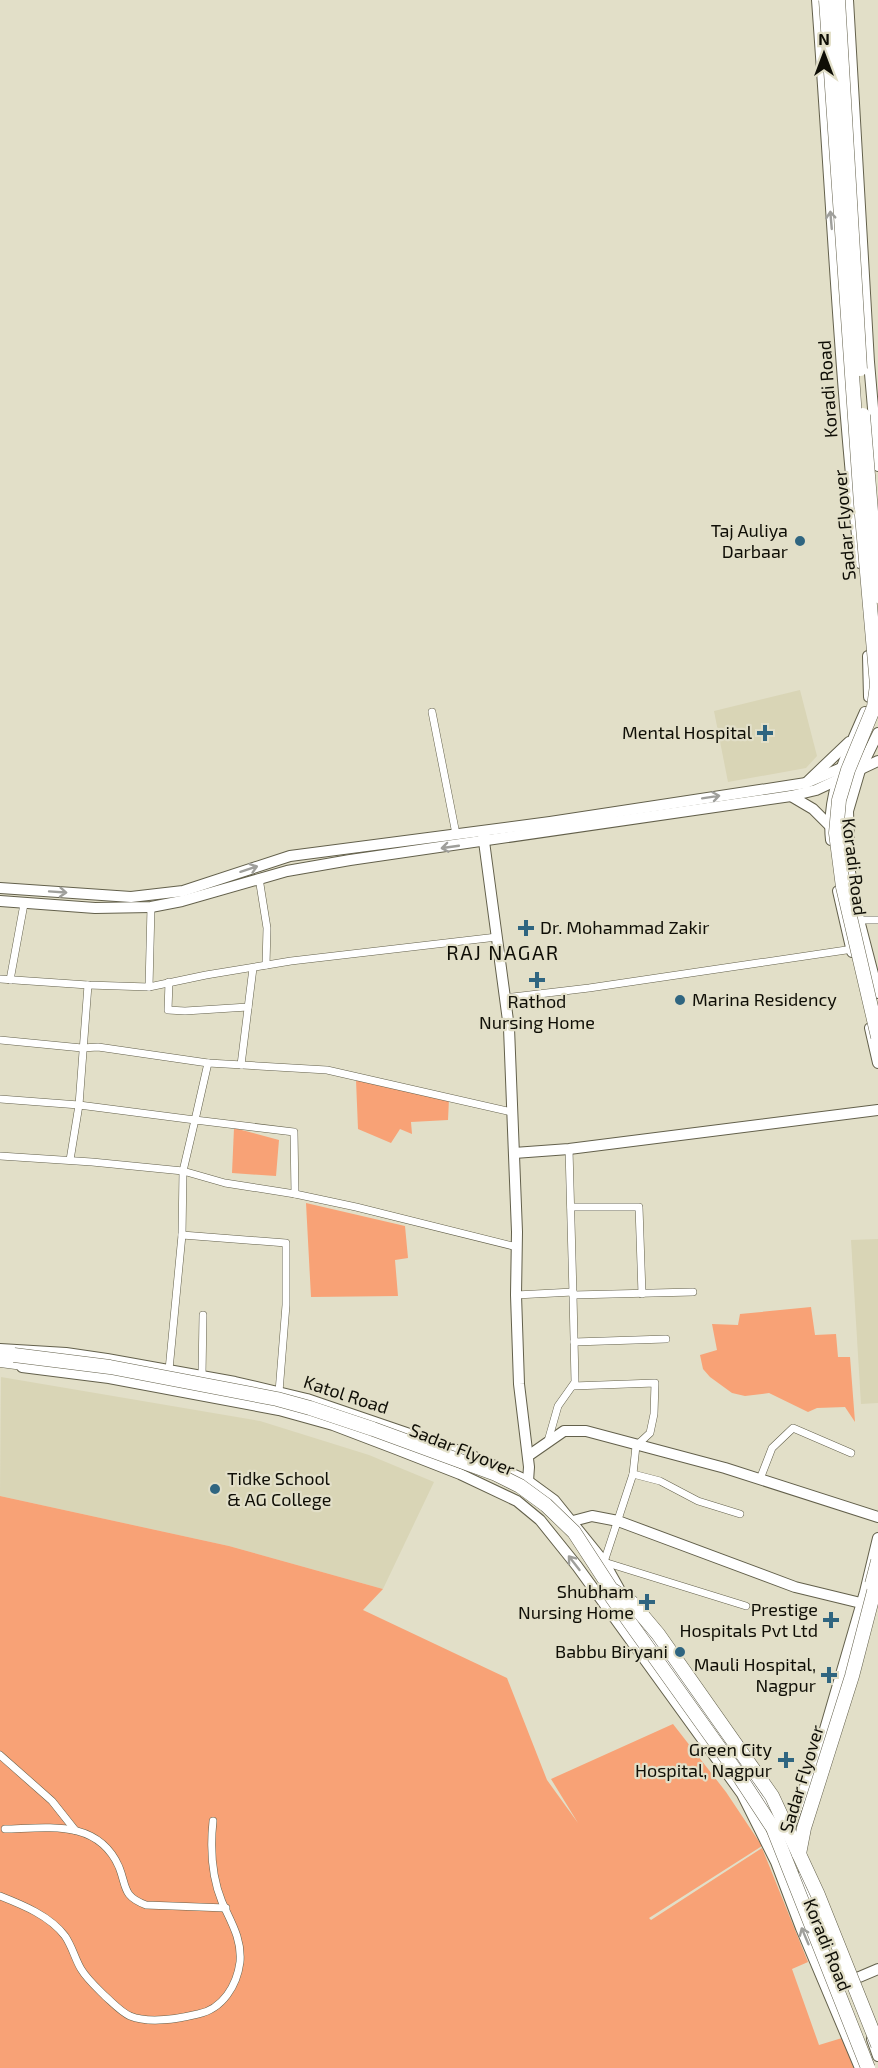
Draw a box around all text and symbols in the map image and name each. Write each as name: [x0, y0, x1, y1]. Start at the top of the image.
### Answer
north arrow: [794, 24, 854, 84]
text: N: [818, 29, 830, 48]
one-way arrow: [825, 211, 836, 231]
street label: Koradi Road: [813, 339, 841, 439]
street label: Sadar Flyover: [828, 469, 860, 582]
place label: Taj Auliya Darbaar: [711, 519, 788, 562]
marker: Taj Auliya Darbaar: [793, 534, 807, 548]
place label: Mental Hospital: [622, 721, 753, 743]
marker: Mental Hospital: [756, 724, 774, 742]
one-way arrow: [701, 792, 721, 803]
street label: Koradi Road: [838, 817, 872, 917]
one-way arrow: [440, 841, 460, 852]
one-way arrow: [239, 863, 258, 874]
one-way arrow: [48, 887, 68, 898]
place label: Dr. Mohammad Zakir: [540, 916, 709, 938]
marker: Dr. Mohammad Zakir: [517, 919, 535, 937]
district label: RAJ NAGAR: [446, 940, 560, 964]
marker: Rathod Nursing Home: [528, 971, 546, 989]
place label: Marina Residency: [692, 988, 837, 1010]
place label: Rathod Nursing Home: [479, 990, 595, 1033]
marker: Marina Residency: [673, 993, 687, 1007]
street label: Katol Road: [301, 1370, 392, 1418]
street label: Sadar Flyover: [407, 1418, 518, 1480]
place label: Tidke School & AG College: [227, 1467, 331, 1510]
marker: Tidke School & AG College: [208, 1482, 222, 1496]
one-way arrow: [568, 1555, 581, 1571]
place label: Shubham Nursing Home: [518, 1580, 634, 1623]
marker: Shubham Nursing Home: [638, 1593, 656, 1611]
place label: Prestige Hospitals Pvt Ltd: [679, 1598, 818, 1641]
marker: Prestige Hospitals Pvt Ltd: [822, 1611, 840, 1629]
place label: Babbu Biryani: [555, 1640, 668, 1662]
marker: Babbu Biryani: [673, 1645, 687, 1659]
place label: Mauli Hospital, Nagpur: [694, 1653, 816, 1696]
marker: Mauli Hospital, Nagpur: [820, 1666, 838, 1684]
street label: Sadar Flyover: [774, 1722, 828, 1835]
place label: Green City Hospital, Nagpur: [635, 1738, 772, 1781]
marker: Green City Hospital, Nagpur: [777, 1751, 795, 1769]
street label: Koradi Road: [799, 1895, 856, 1994]
one-way arrow: [798, 1928, 810, 1946]

